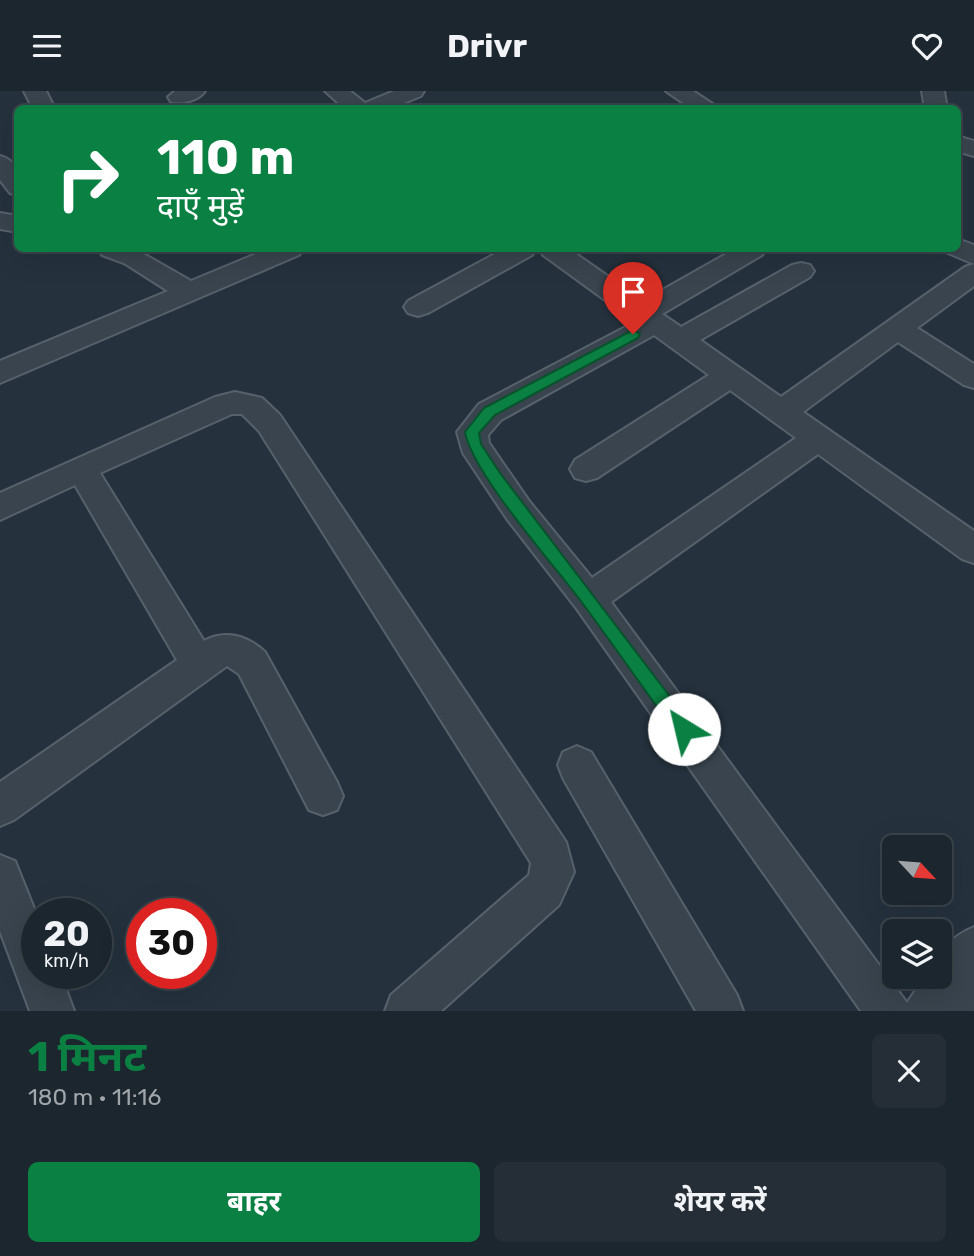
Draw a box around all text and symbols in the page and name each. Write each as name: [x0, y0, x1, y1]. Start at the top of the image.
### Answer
icon: menu: [28, 27, 66, 65]
text: Drivr: [447, 27, 527, 65]
icon: heart: [908, 27, 946, 65]
text: 110 m: [157, 128, 294, 186]
icon: right: [42, 133, 133, 224]
text: दाएँ मुड़ें: [157, 187, 244, 225]
pin: [603, 262, 663, 334]
icon: arrive: [614, 273, 652, 311]
position arrow: [647, 692, 721, 766]
north arrow: [882, 835, 952, 905]
map controls: [882, 835, 952, 989]
speed limit sign: 30: [126, 898, 217, 989]
text: 20: [43, 913, 90, 955]
button: layers: [882, 919, 952, 989]
text: km/h: [44, 950, 89, 972]
text: 1 मिनट: [28, 1032, 146, 1082]
button: close: [872, 1034, 946, 1108]
text: 180 m · 11:16: [28, 1083, 161, 1111]
button: बाहर: [28, 1162, 480, 1242]
button: शेयर करें: [494, 1162, 946, 1242]

